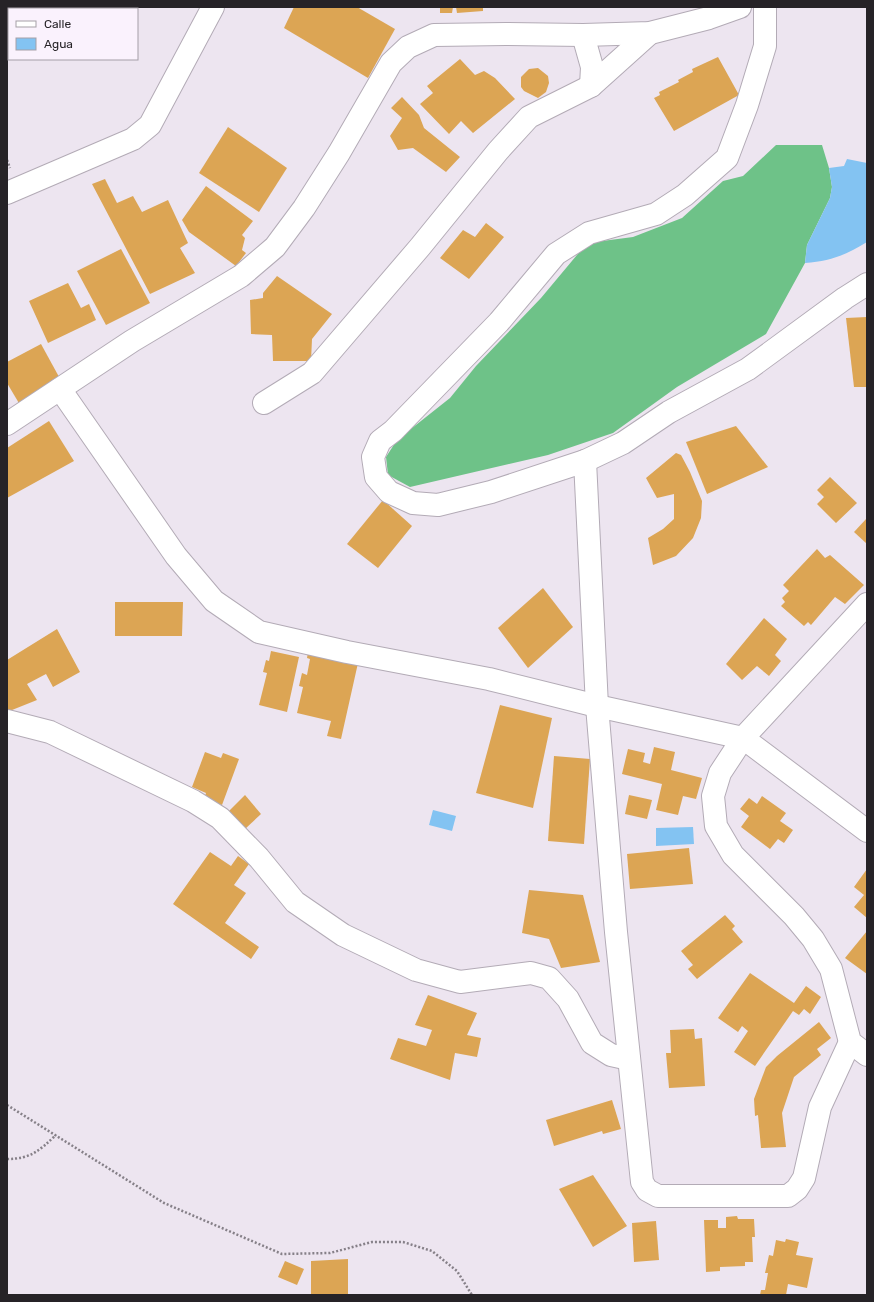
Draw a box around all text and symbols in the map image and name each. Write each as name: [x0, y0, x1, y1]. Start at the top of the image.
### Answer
legend: [8, 8, 138, 60]
text: Calle: [44, 17, 71, 31]
text: Agua: [44, 37, 73, 51]

